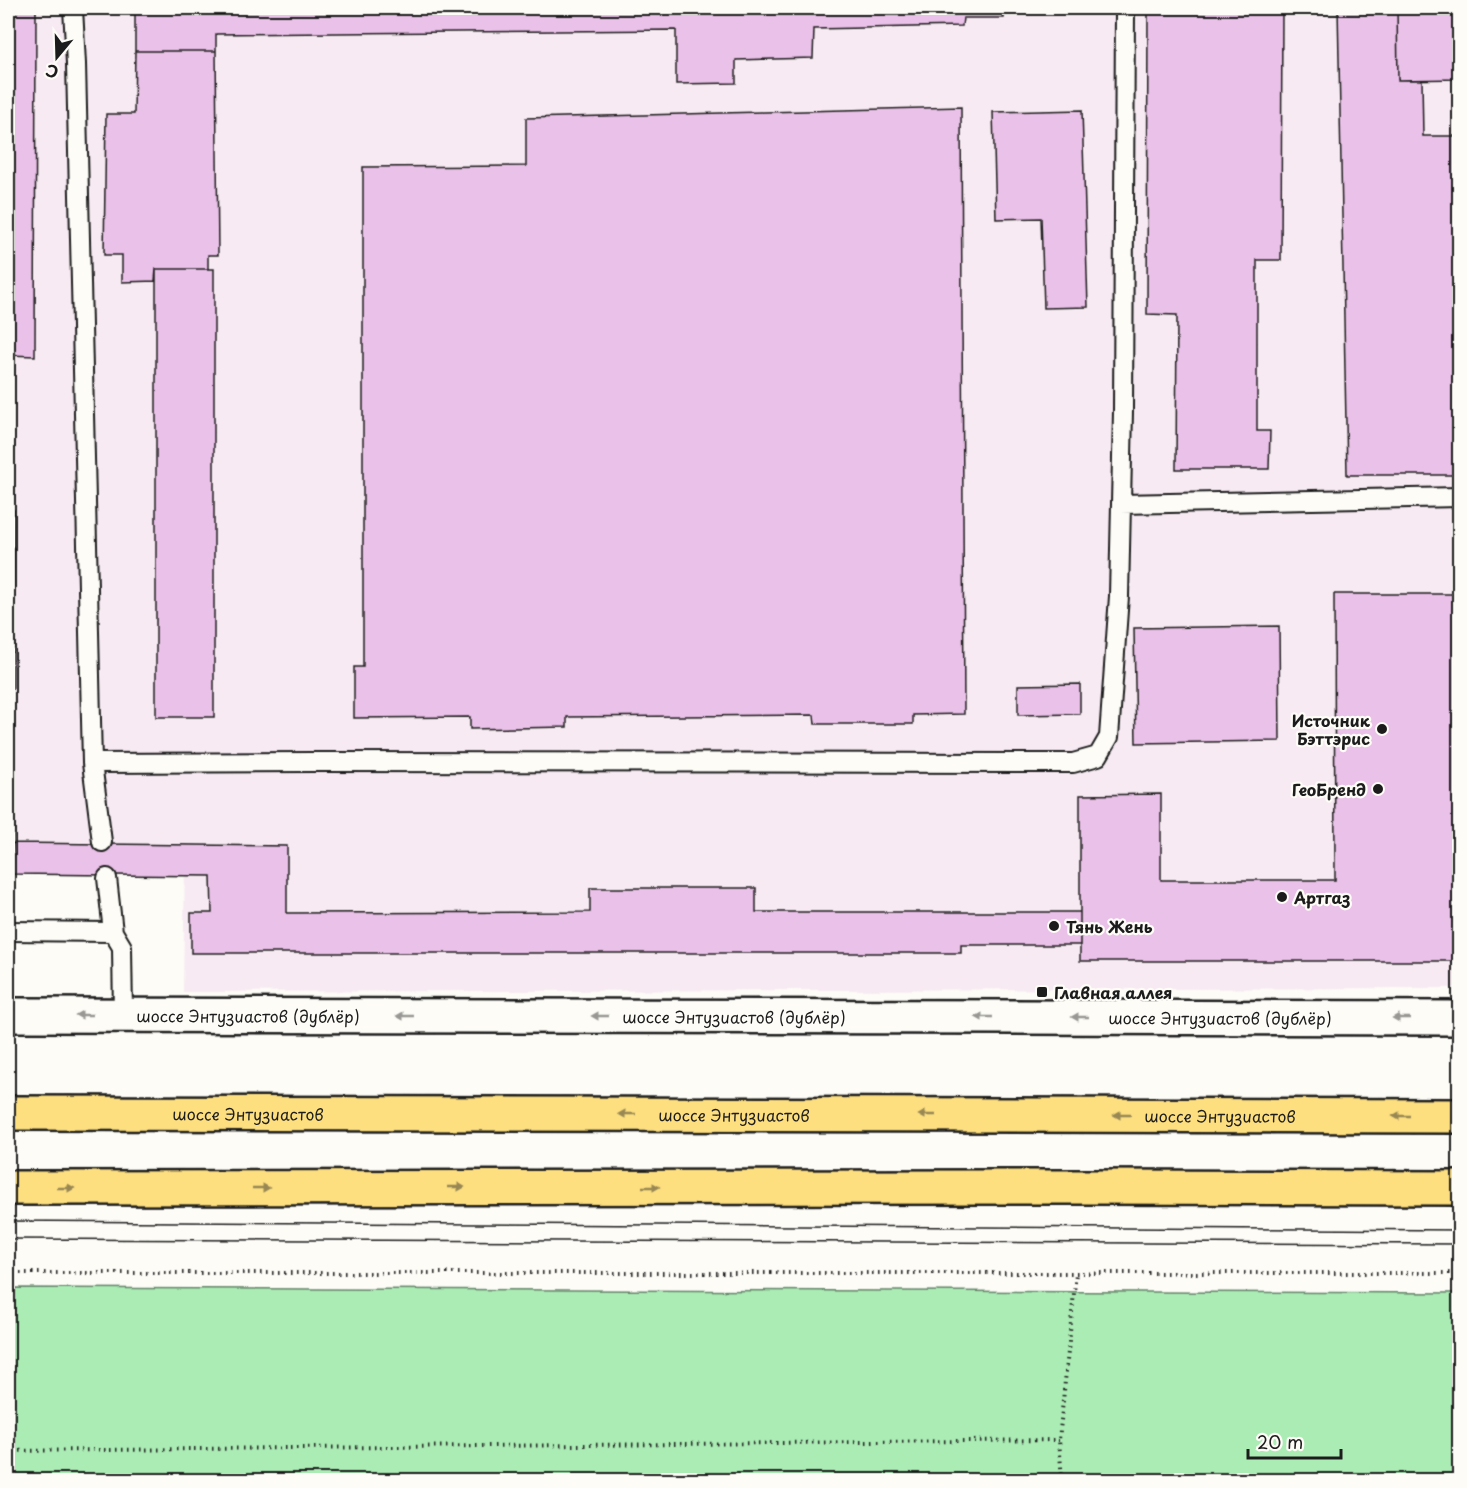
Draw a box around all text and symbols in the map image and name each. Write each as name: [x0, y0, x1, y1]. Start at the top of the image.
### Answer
north arrow: [27, 27, 87, 87]
text: С: [42, 59, 61, 85]
place label: Источник Бэттэрис: [1292, 708, 1371, 750]
marker: Источник Бэттэрис: [1375, 722, 1389, 736]
place label: ГеоБренд: [1292, 777, 1366, 801]
marker: ГеоБренд: [1371, 782, 1385, 796]
place label: Артгаз: [1293, 885, 1350, 909]
marker: Артгаз: [1275, 890, 1289, 904]
place label: Тянь Жень: [1066, 914, 1153, 938]
marker: Тянь Жень: [1047, 919, 1061, 933]
place label: Главная аллея: [1054, 980, 1172, 1004]
marker: Главная аллея: [1035, 985, 1049, 999]
street label: шоссе Энтузиастов (дублёр): [136, 1003, 360, 1028]
street label: шоссе Энтузиастов (дублёр): [622, 1004, 846, 1029]
street label: шоссе Энтузиастов (дублёр): [1108, 1005, 1332, 1030]
one-way arrow: [75, 1010, 94, 1020]
one-way arrow: [396, 1011, 415, 1021]
one-way arrow: [591, 1011, 610, 1021]
one-way arrow: [975, 1012, 994, 1022]
one-way arrow: [1071, 1012, 1090, 1022]
one-way arrow: [1392, 1013, 1411, 1023]
street label: шоссе Энтузиастов: [172, 1101, 324, 1126]
street label: шоссе Энтузиастов: [658, 1102, 810, 1127]
street label: шоссе Энтузиастов: [1144, 1103, 1296, 1128]
one-way arrow: [618, 1109, 637, 1119]
one-way arrow: [918, 1110, 937, 1120]
one-way arrow: [1113, 1110, 1132, 1120]
one-way arrow: [1392, 1111, 1411, 1121]
one-way arrow: [446, 1182, 465, 1192]
one-way arrow: [641, 1182, 660, 1192]
one-way arrow: [56, 1183, 75, 1193]
one-way arrow: [251, 1183, 270, 1193]
scale bar: [1248, 1422, 1341, 1460]
text: 20 m: [1257, 1428, 1303, 1455]

